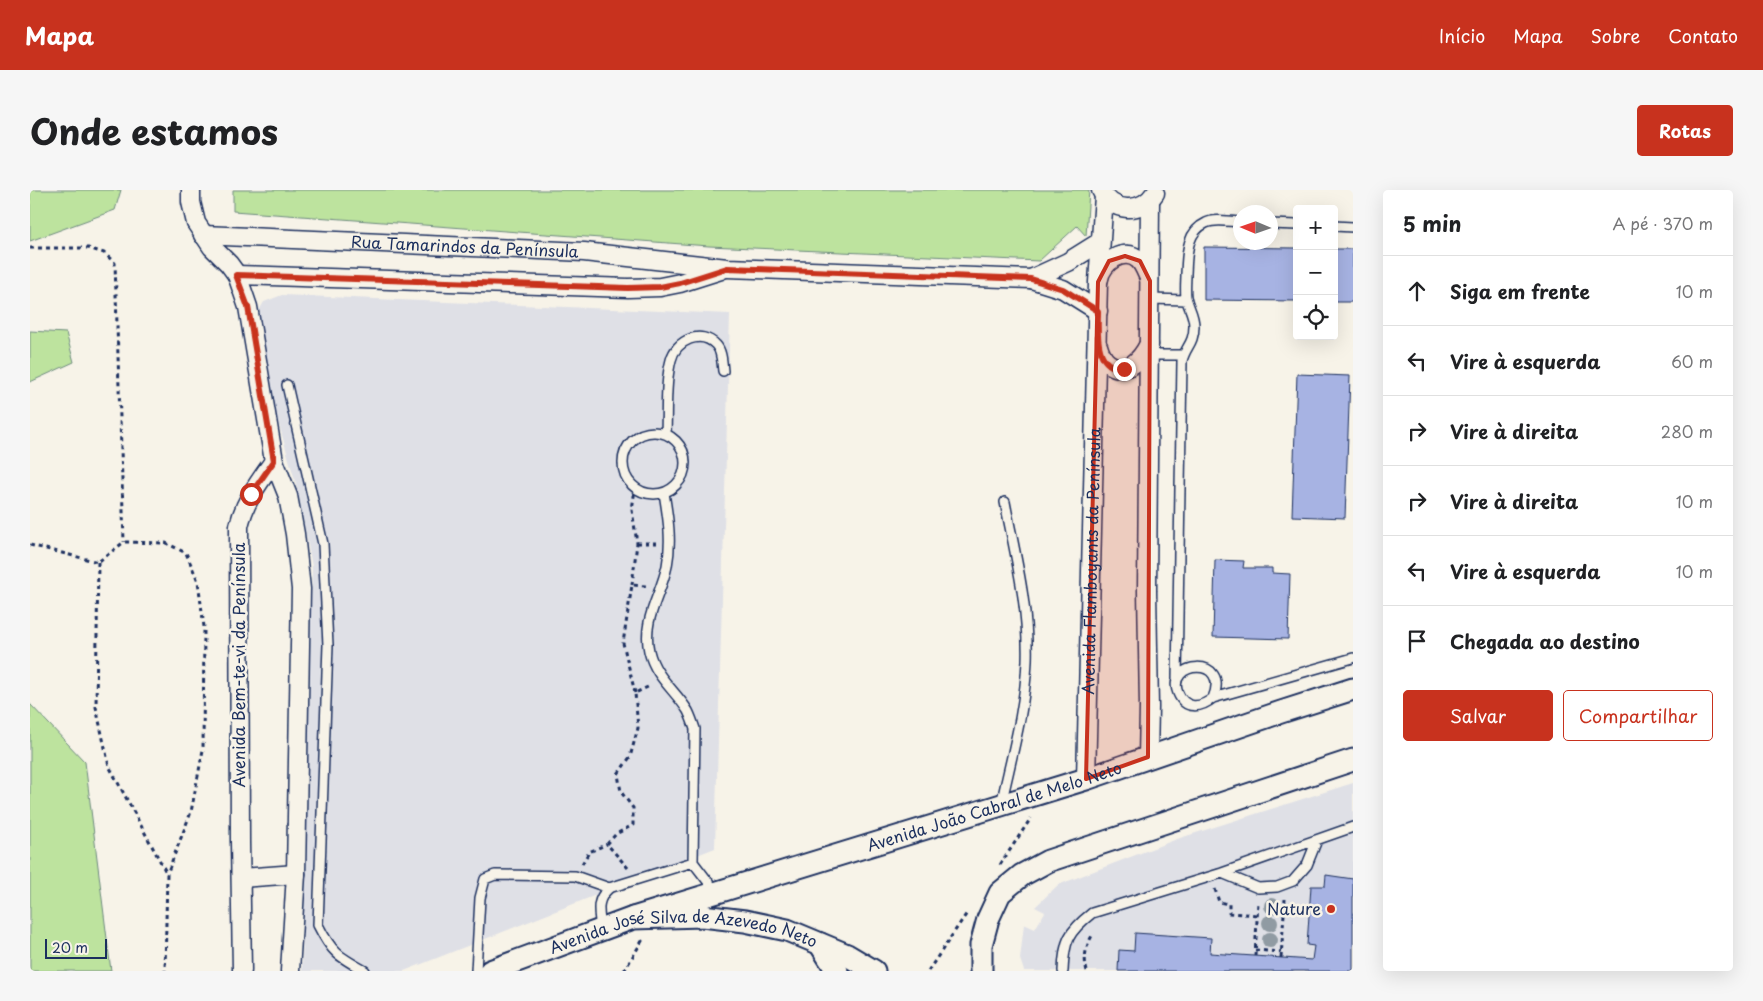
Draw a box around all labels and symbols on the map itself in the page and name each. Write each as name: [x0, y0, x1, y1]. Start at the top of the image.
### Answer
north arrow: [1233, 205, 1278, 250]
street label: Rua Tamarindos da Península: [350, 229, 579, 263]
route end: [1113, 358, 1136, 381]
street label: Avenida Flamboyants da Península: [1075, 427, 1105, 695]
route start: [240, 483, 263, 506]
street label: Avenida Bem-te-vi da Península: [226, 542, 250, 788]
street label: Avenida João Cabral de Melo Neto: [864, 755, 1125, 857]
place label: Nature: [1267, 896, 1321, 920]
text: Avenida José Silva de Azevedo Neto: [546, 903, 822, 959]
marker: Nature: [1325, 903, 1337, 915]
scale bar: [45, 936, 108, 959]
street label: Avenida José Silva de Azevedo Neto: [545, 936, 821, 960]

